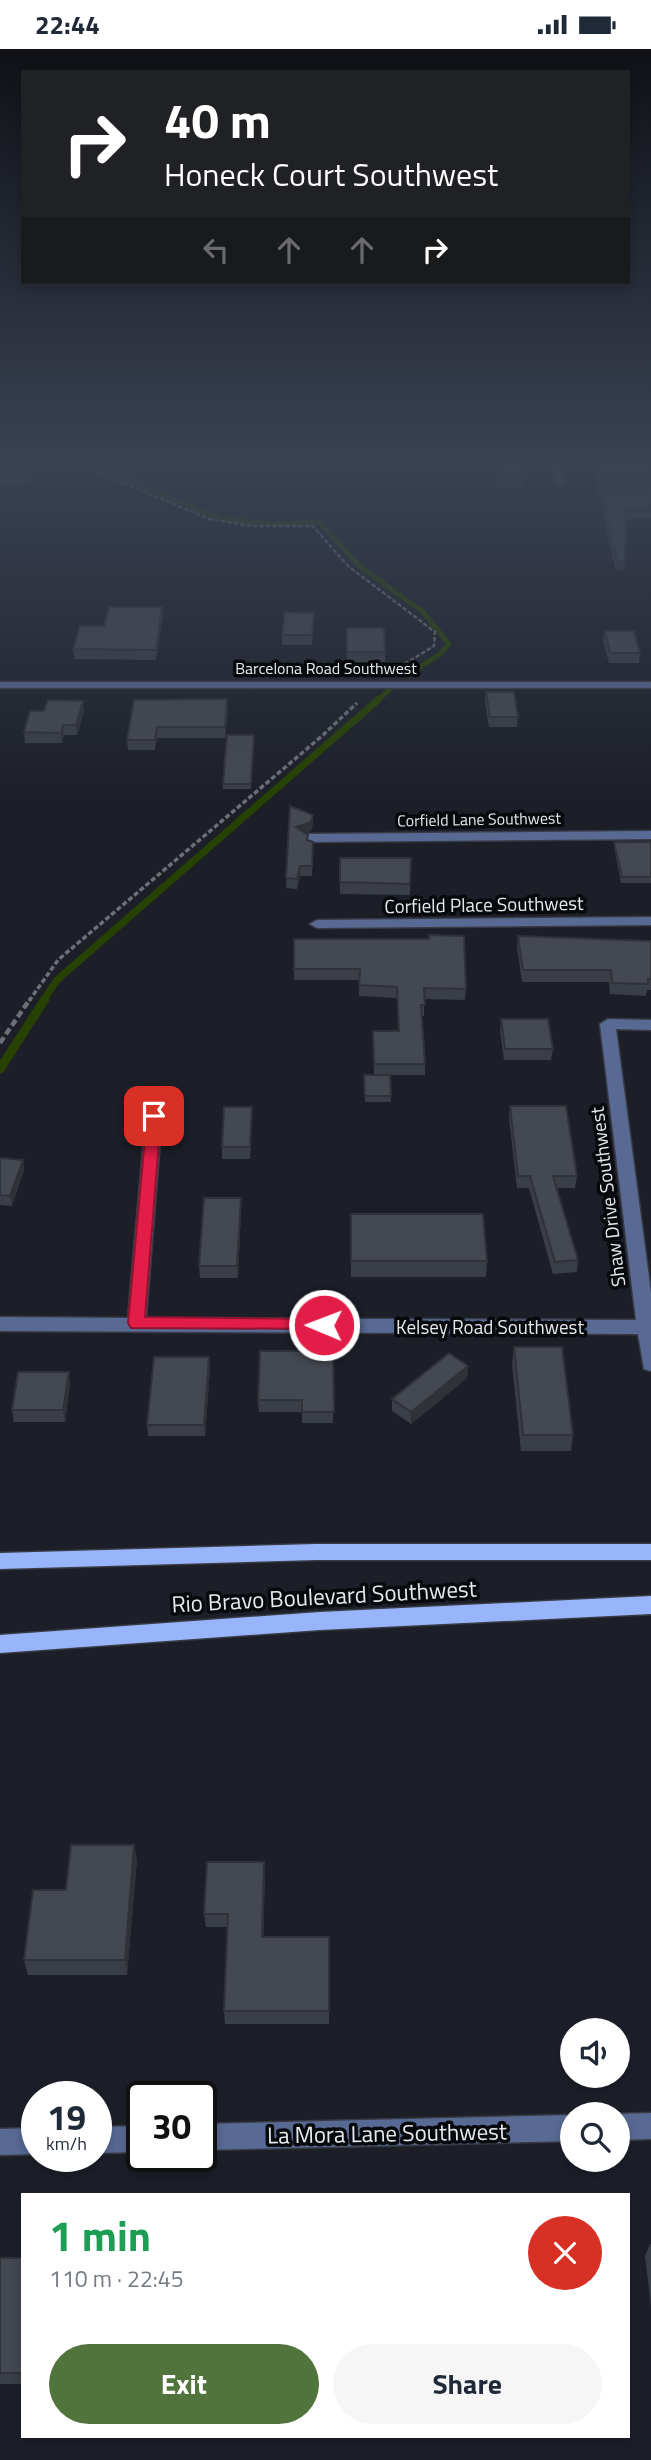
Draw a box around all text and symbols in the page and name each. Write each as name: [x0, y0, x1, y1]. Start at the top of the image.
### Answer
text: 22:44: [35, 5, 100, 44]
text: 40 m: [164, 82, 271, 157]
icon: right: [49, 98, 140, 189]
text: Honeck Court Southwest: [164, 150, 498, 198]
icon: left: [197, 231, 235, 269]
icon: ahead: [270, 231, 308, 269]
icon: ahead: [343, 231, 381, 269]
icon: right: [416, 231, 454, 269]
street label: Barcelona Road Southwest: [235, 656, 417, 680]
street label: Corfield Lane Southwest: [397, 806, 562, 832]
street label: Corfield Place Southwest: [384, 888, 584, 920]
pin: [124, 1086, 184, 1146]
icon: arrive: [135, 1097, 173, 1135]
street label: Shaw Drive Southwest: [582, 1105, 632, 1289]
position arrow: [287, 1288, 361, 1362]
street label: Kelsey Road Southwest: [396, 1312, 584, 1341]
street label: Rio Bravo Boulevard Southwest: [171, 1571, 477, 1621]
map controls: [560, 2018, 630, 2172]
button: sound: [560, 2018, 630, 2088]
speed limit sign: 30: [126, 2081, 217, 2172]
text: 19: [47, 2090, 86, 2144]
button: search: [560, 2102, 630, 2172]
street label: La Mora Lane Southwest: [267, 2113, 507, 2153]
text: km/h: [46, 2130, 87, 2157]
text: 1 min: [49, 2203, 151, 2267]
button: close: [528, 2216, 602, 2290]
text: 110 m · 22:45: [49, 2261, 184, 2296]
button: Exit: [49, 2344, 319, 2424]
button: Share: [333, 2344, 602, 2424]

